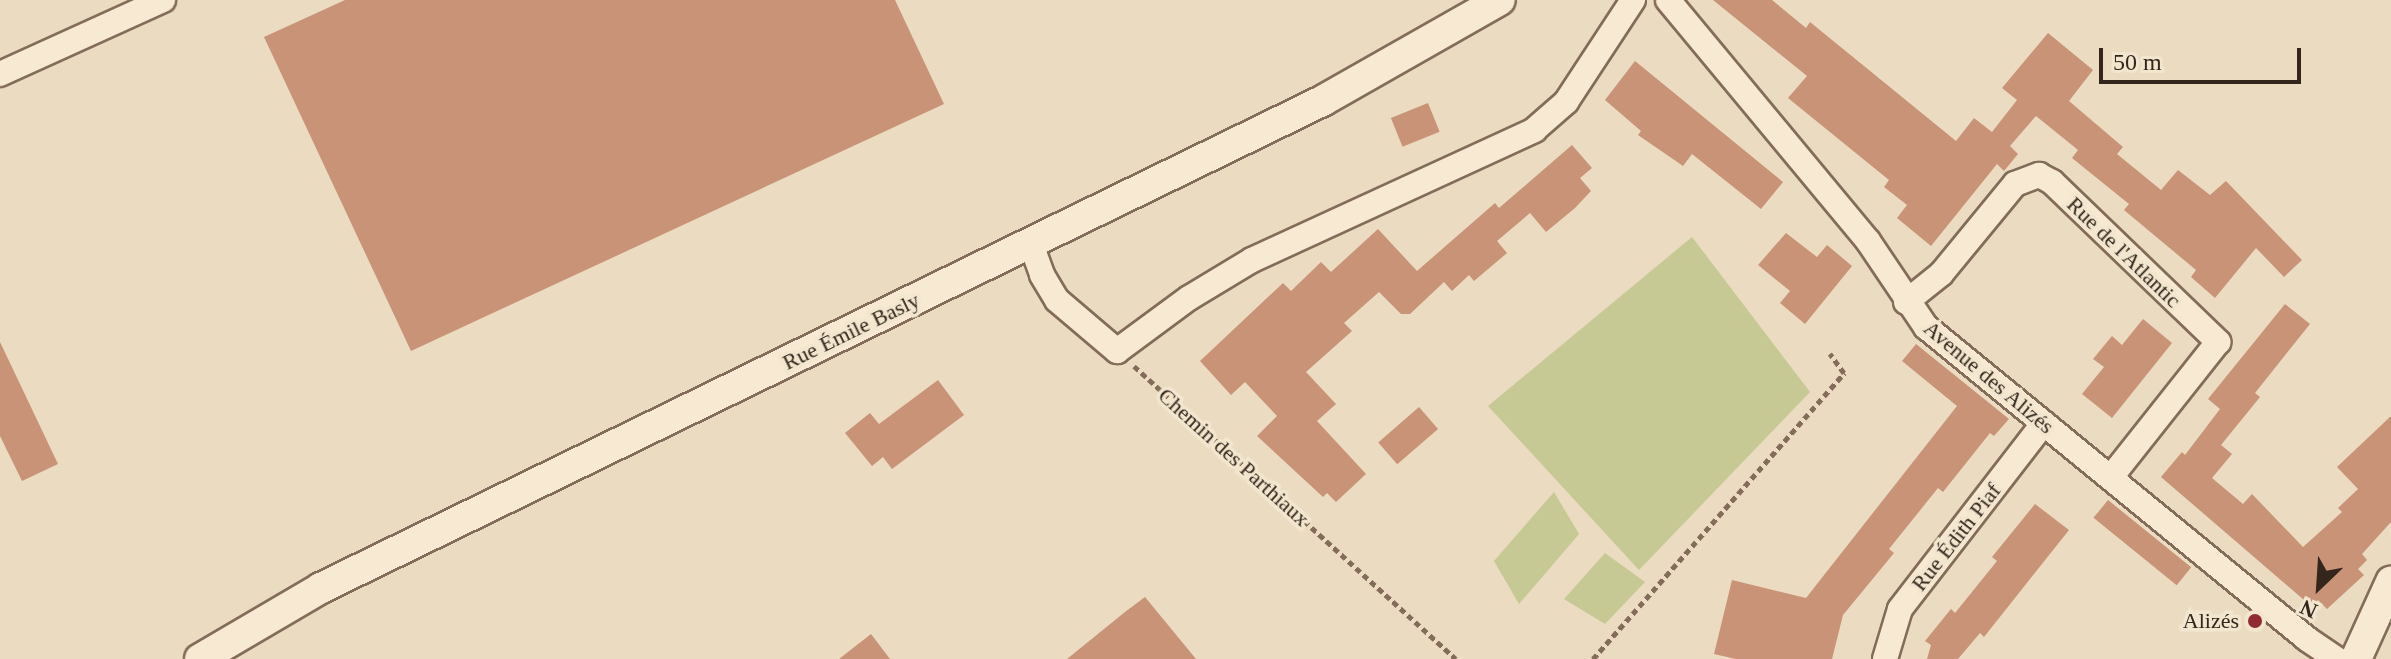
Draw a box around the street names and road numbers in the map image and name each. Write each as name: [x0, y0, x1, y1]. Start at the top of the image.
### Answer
street label: Rue de l'Atlantic: [2062, 191, 2186, 313]
street label: Rue Émile Basly: [778, 286, 924, 376]
street label: Avenue des Alizés: [1918, 314, 2060, 440]
street label: Chemin des Parthiaux: [1153, 382, 1315, 532]
street label: Rue Édith Piaf: [1906, 478, 2006, 596]

